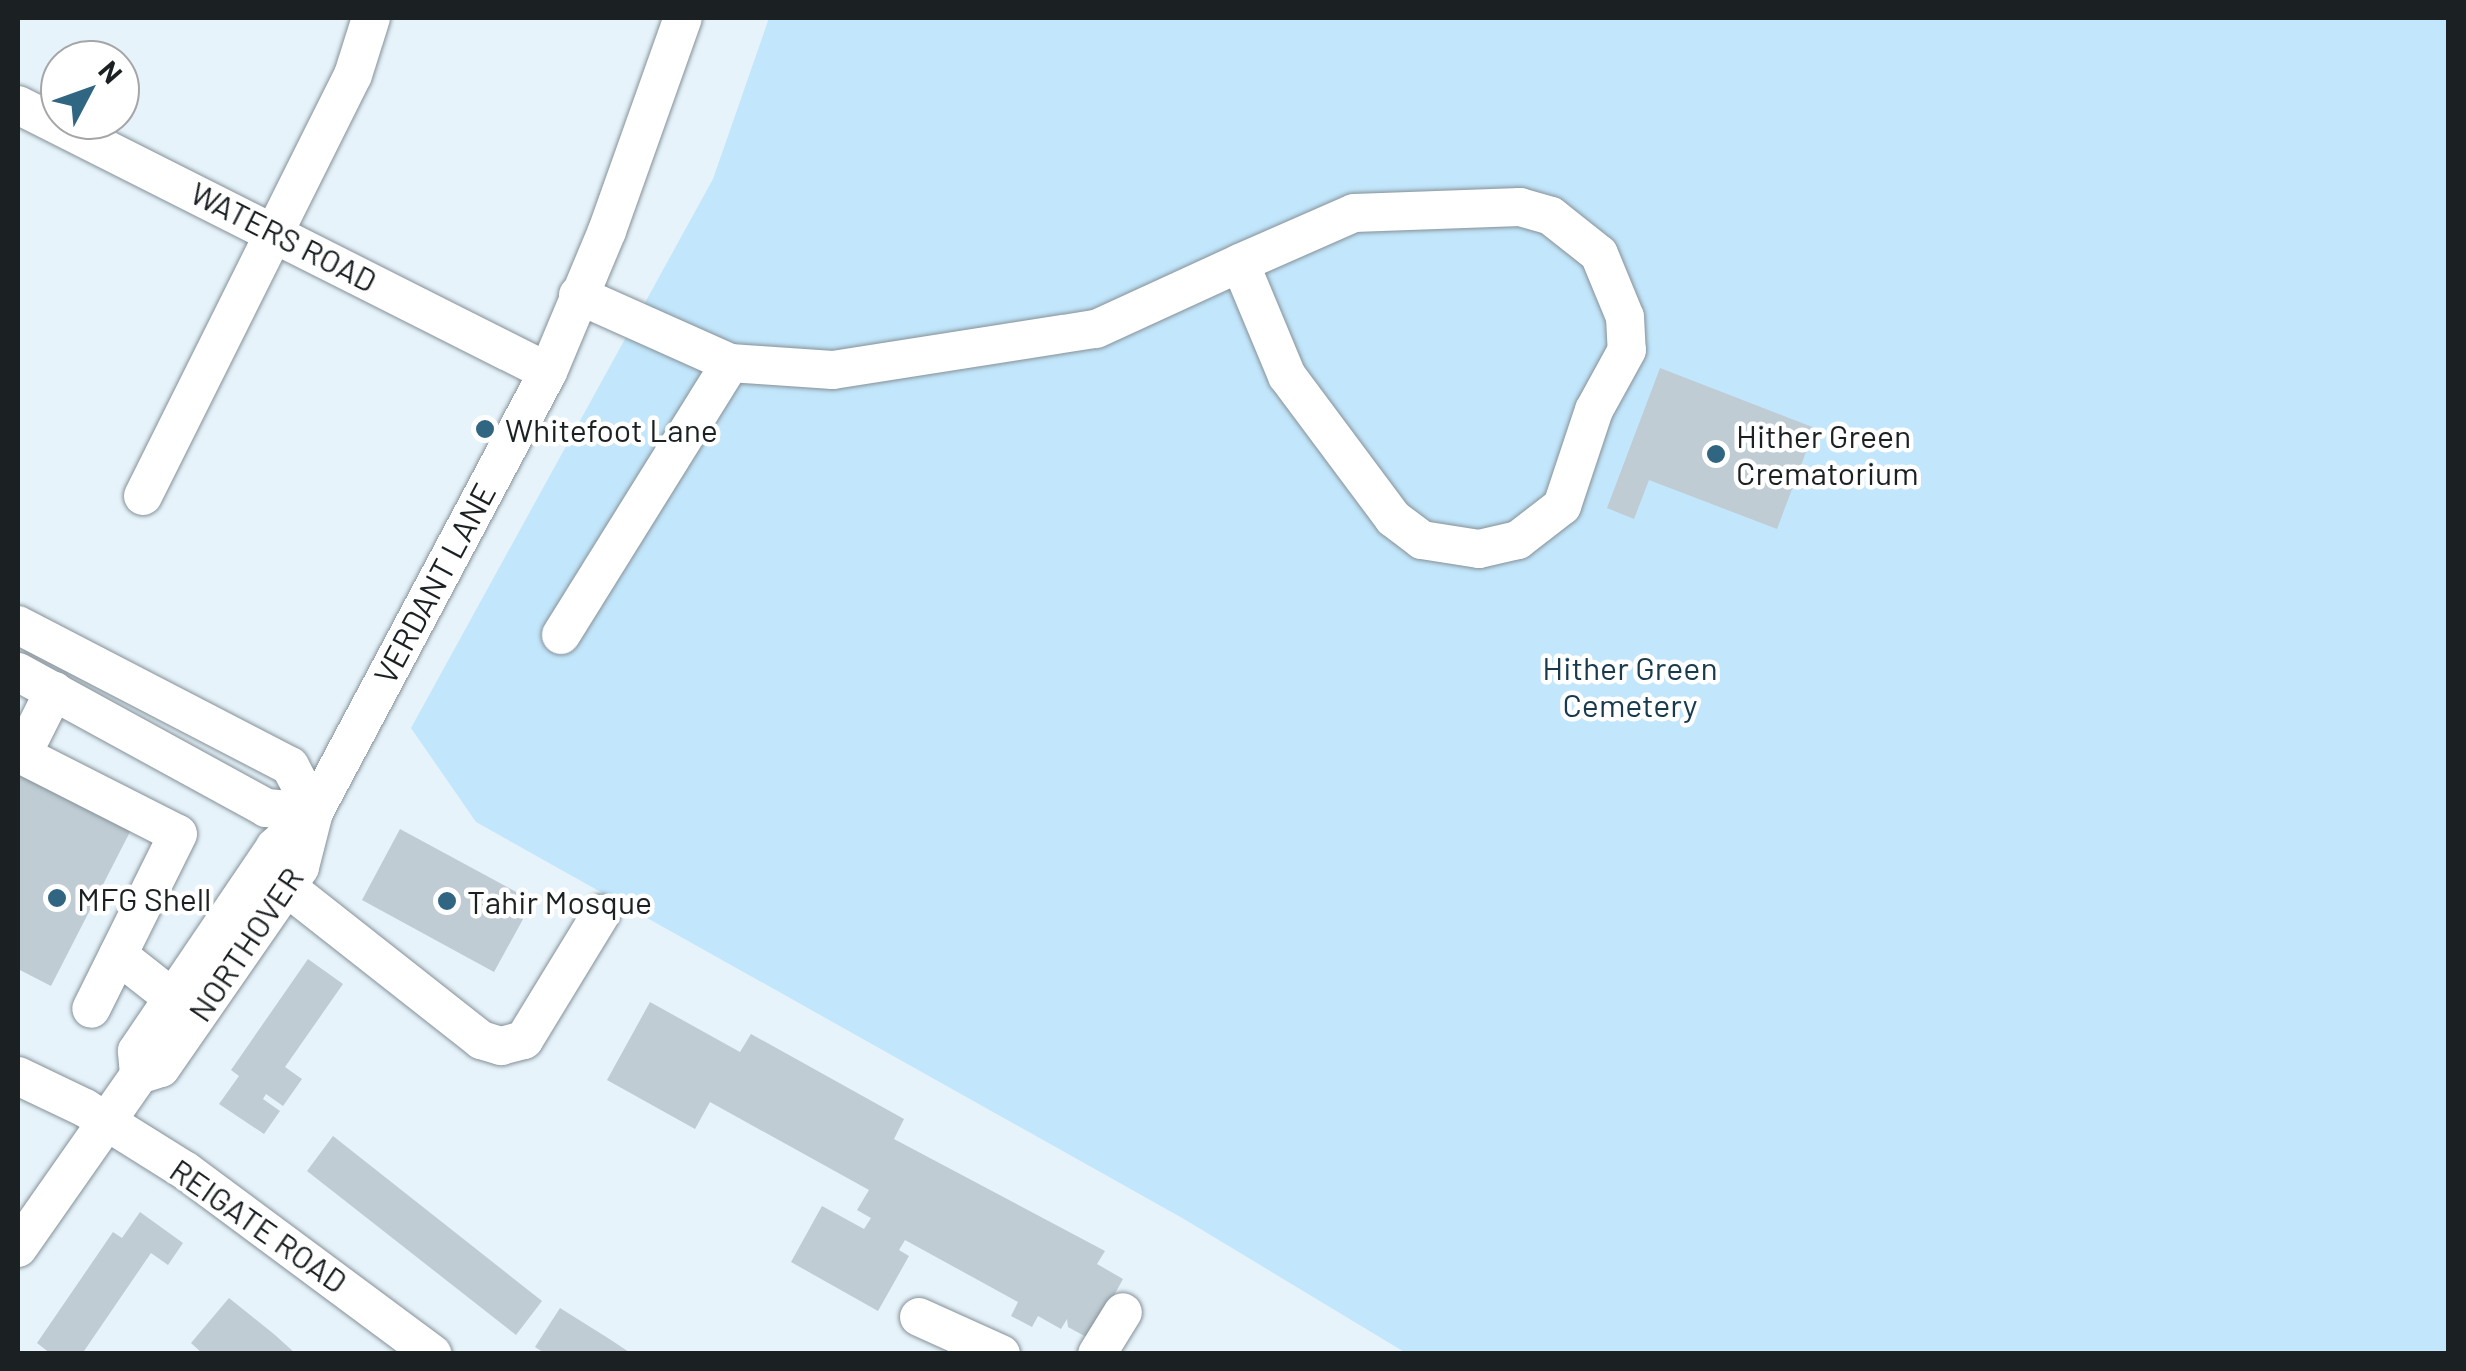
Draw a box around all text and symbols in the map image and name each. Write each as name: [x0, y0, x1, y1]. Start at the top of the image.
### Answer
north arrow: [40, 40, 140, 140]
text: N: [92, 53, 130, 90]
street label: WATERS ROAD: [185, 173, 383, 299]
place label: Whitefoot Lane: [505, 410, 718, 448]
place label: Hither Green Crematorium: [1736, 417, 1919, 492]
marker: Whitefoot Lane: [474, 418, 496, 440]
marker: Hither Green Crematorium: [1705, 443, 1727, 465]
street label: VERDANT LANE: [365, 476, 503, 690]
park label: Hither Green Cemetery: [1542, 649, 1718, 724]
street label: NORTHOVER: [180, 860, 310, 1028]
place label: MFG Shell: [77, 879, 211, 917]
place label: Tahir Mosque: [467, 882, 652, 920]
marker: MFG Shell: [46, 887, 68, 909]
marker: Tahir Mosque: [436, 890, 458, 912]
street label: REIGATE ROAD: [163, 1150, 355, 1300]

